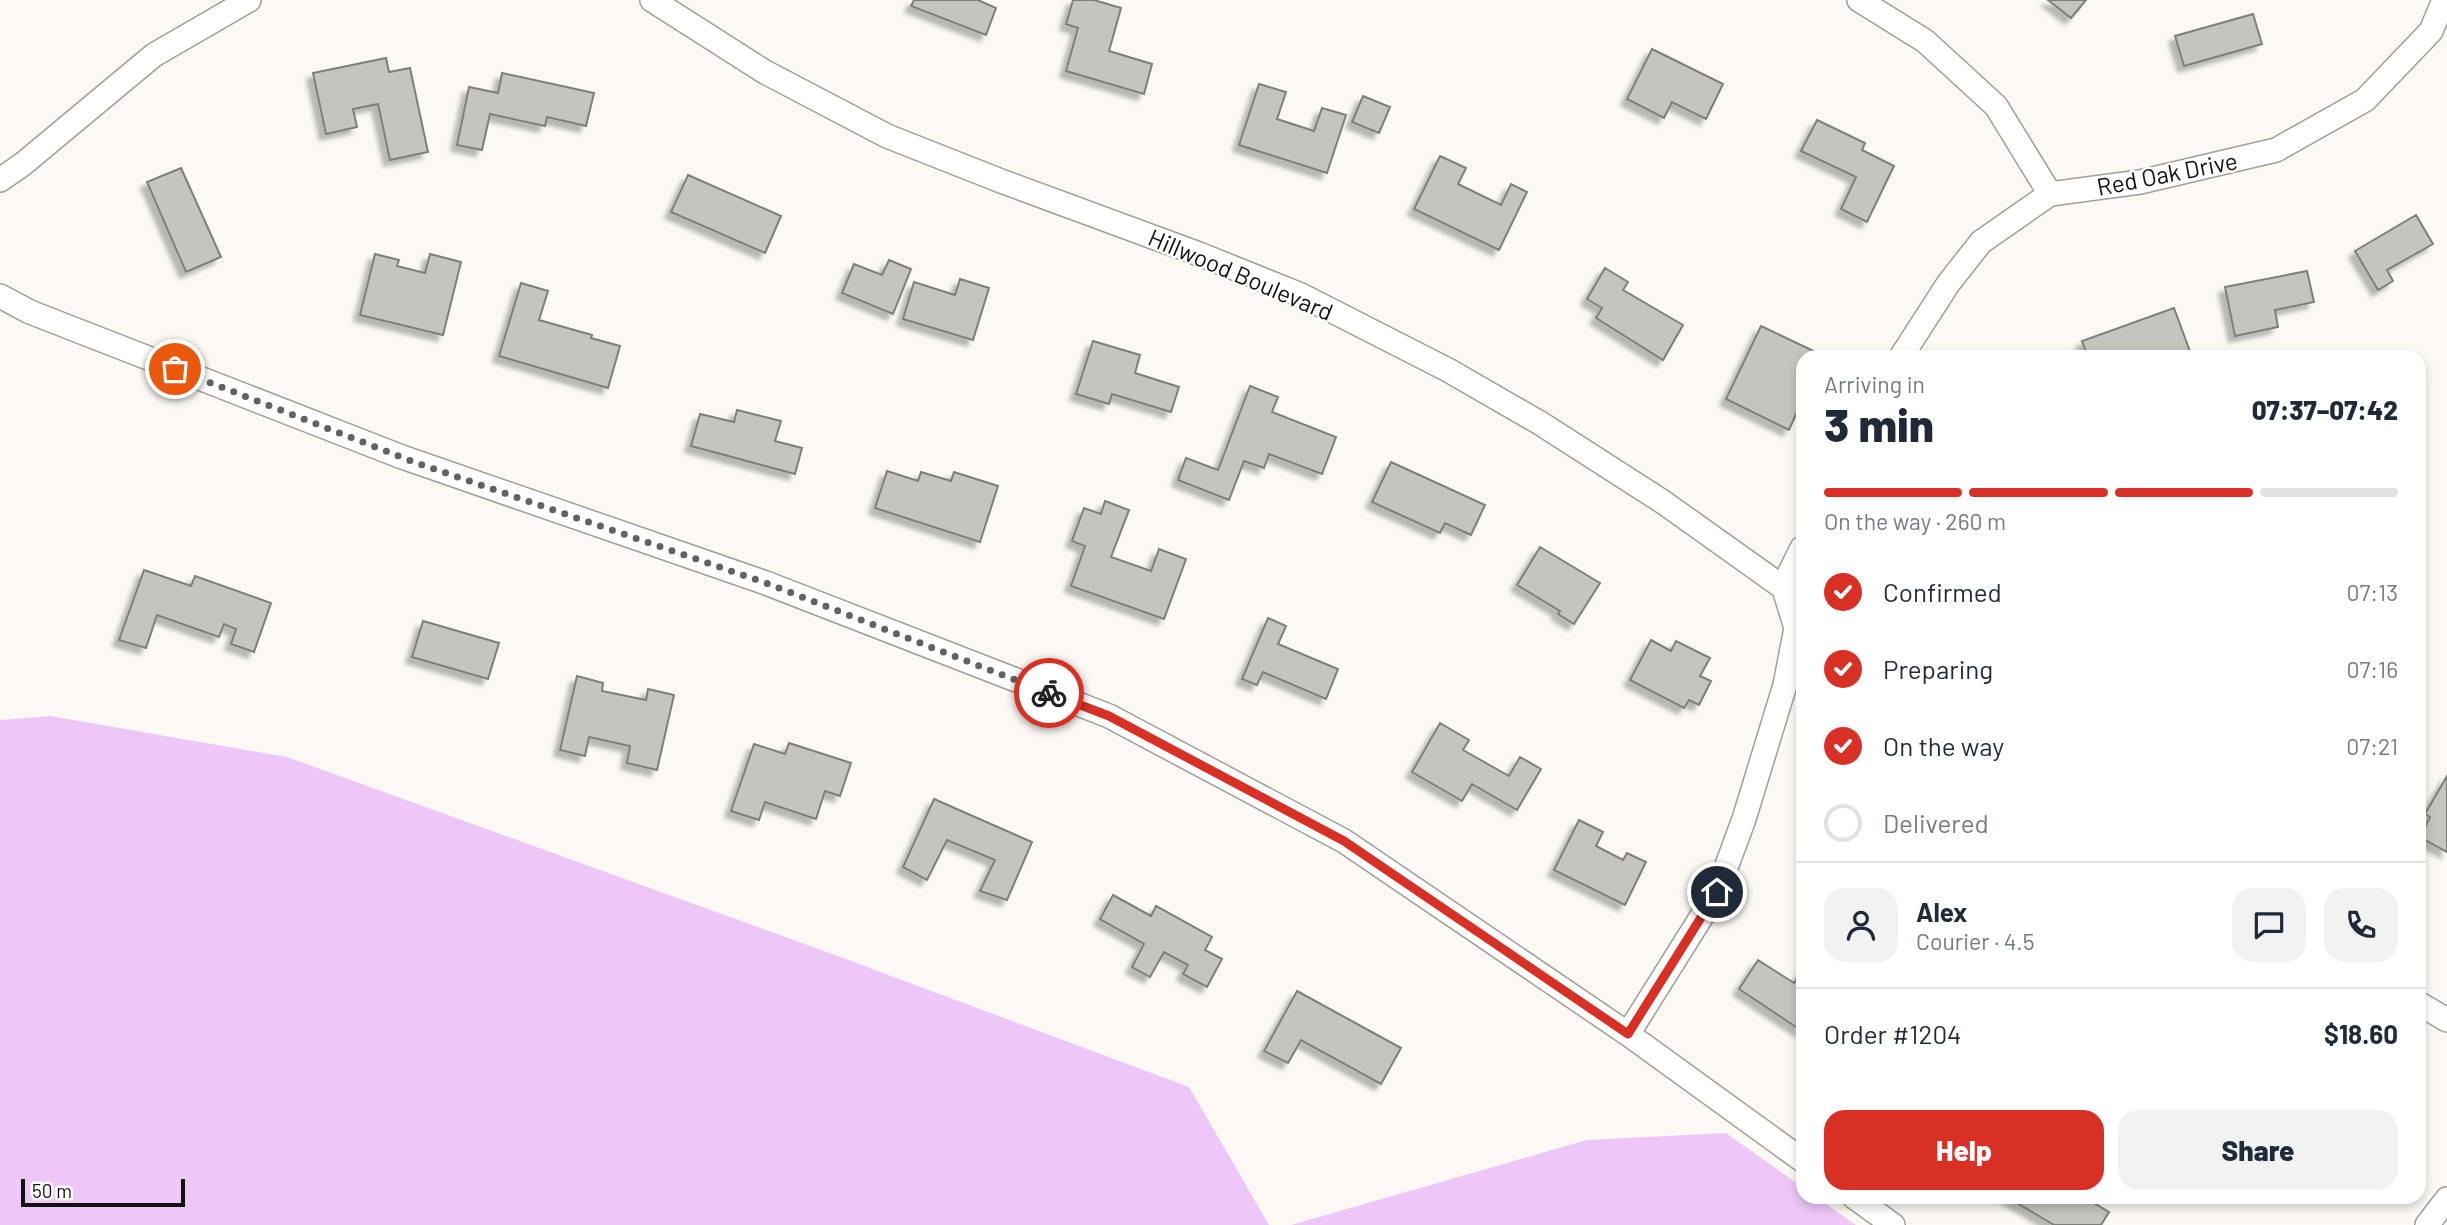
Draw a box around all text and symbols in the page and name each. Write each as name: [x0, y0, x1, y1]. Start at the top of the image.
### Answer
street label: Red Oak Drive: [2094, 145, 2240, 201]
street label: Hillwood Boulevard: [1144, 222, 1338, 326]
pin: [145, 339, 205, 399]
icon: bag: [156, 350, 194, 388]
text: Arriving in: [1824, 370, 1925, 398]
text: 07:37–07:42: [2252, 394, 2398, 425]
text: 3 min: [1824, 396, 1934, 451]
text: On the way · 260 m: [1824, 507, 2006, 535]
icon: check: [1824, 573, 1862, 611]
text: Confirmed: [1883, 576, 2002, 607]
text: 07:13: [2346, 578, 2398, 606]
icon: check: [1824, 650, 1862, 688]
text: Preparing: [1883, 653, 1993, 684]
text: 07:16: [2346, 655, 2398, 683]
courier: [1014, 658, 1084, 728]
icon: bike: [1030, 674, 1068, 712]
icon: check: [1824, 727, 1862, 765]
text: On the way: [1883, 730, 2004, 761]
text: 07:21: [2346, 732, 2398, 760]
text: Delivered: [1883, 807, 1989, 838]
pin: [1687, 862, 1747, 922]
icon: home: [1698, 873, 1736, 911]
button: person: [1824, 888, 1898, 962]
button: chat: [2232, 888, 2306, 962]
button: phone: [2324, 888, 2398, 962]
text: Alex: [1916, 896, 1967, 927]
text: Courier · 4.5: [1916, 927, 2035, 955]
text: Order #1204: [1824, 1018, 1961, 1049]
text: $18.60: [2324, 1018, 2398, 1049]
button: Help: [1824, 1110, 2104, 1190]
button: Share: [2118, 1110, 2398, 1190]
scale bar: [21, 1176, 186, 1208]
text: 50 m: [32, 1179, 72, 1202]

